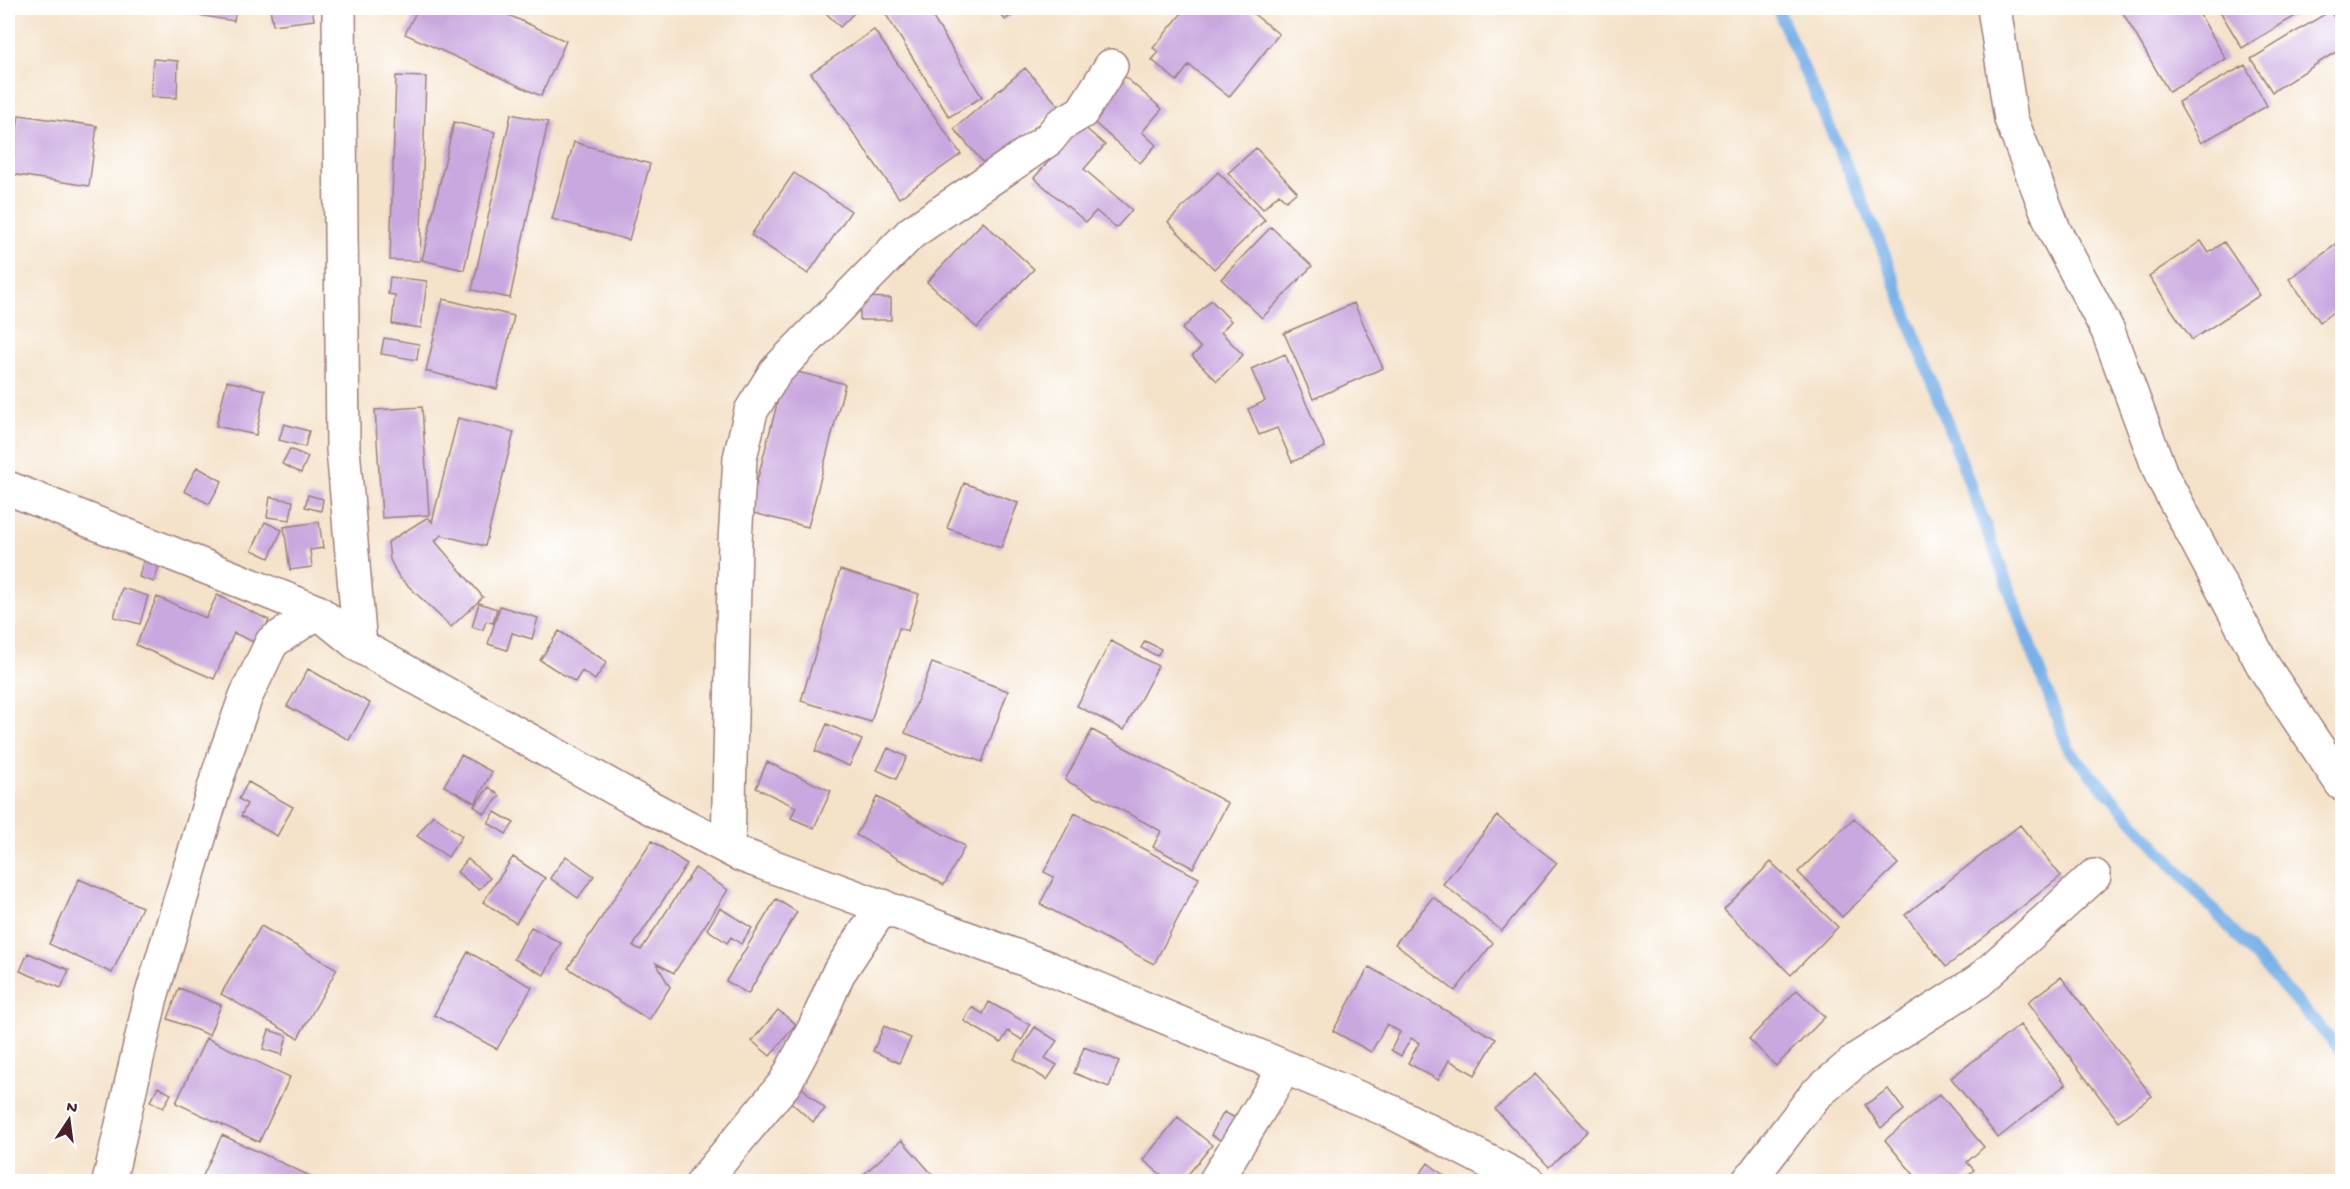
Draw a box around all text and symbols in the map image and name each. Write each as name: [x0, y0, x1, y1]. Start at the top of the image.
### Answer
north arrow: [39, 1090, 99, 1150]
text: N: [64, 1098, 79, 1119]

